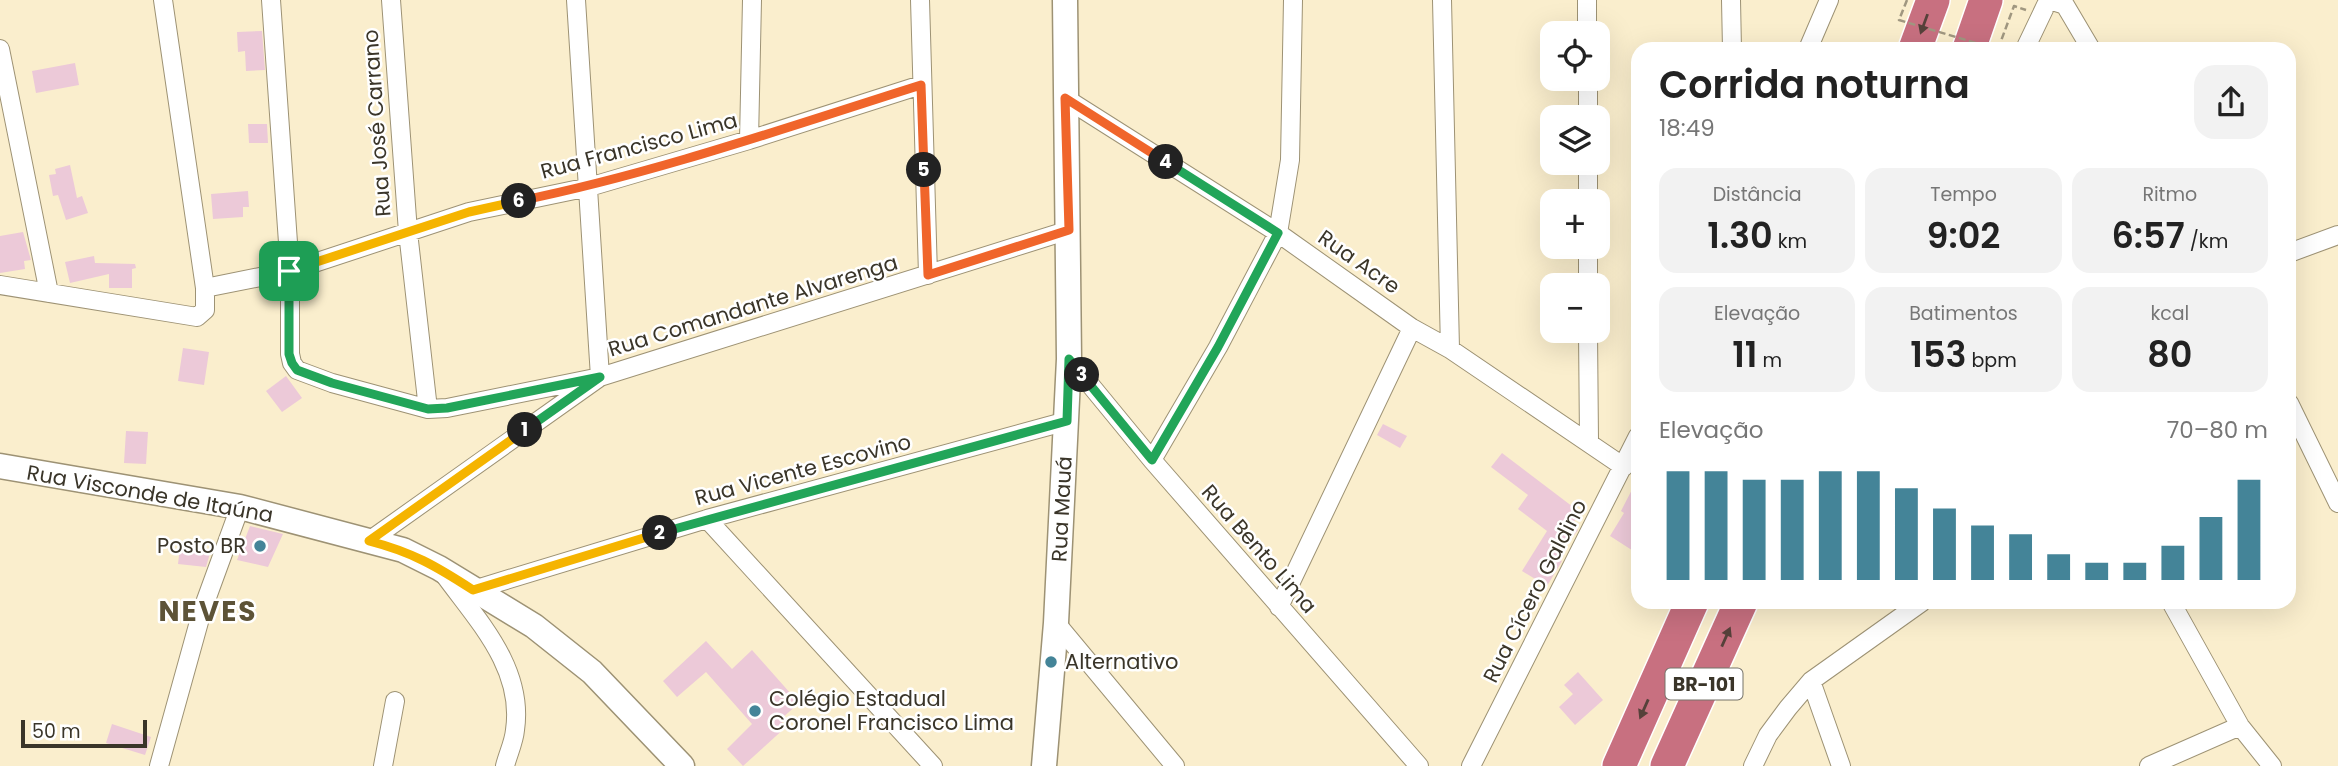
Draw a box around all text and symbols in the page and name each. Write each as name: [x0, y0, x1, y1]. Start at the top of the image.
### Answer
one-way arrow: [1918, 14, 1929, 35]
map controls: [1540, 21, 1610, 343]
button: locate: [1540, 21, 1610, 91]
street label: Rua José Carrano: [356, 29, 397, 217]
text: Corrida noturna: [1659, 58, 1970, 111]
button: share: [2194, 65, 2268, 139]
street label: Rua Francisco Lima: [537, 105, 741, 186]
button: layers: [1540, 105, 1610, 175]
text: 18:49: [1659, 112, 1715, 144]
pin: 4: [1148, 144, 1184, 180]
text: 4: [1159, 148, 1172, 175]
pin: 5: [906, 152, 942, 188]
text: 5: [917, 156, 930, 183]
text: Distância: [1713, 181, 1802, 208]
text: Tempo: [1930, 181, 1997, 208]
text: Ritmo: [2142, 181, 2197, 208]
pin: 6: [502, 184, 536, 218]
text: 6: [512, 187, 525, 214]
button: +: [1540, 189, 1610, 259]
text: 1.30: [1707, 211, 1773, 260]
text: 9:02: [1927, 211, 2000, 260]
text: 6:57: [2111, 211, 2185, 260]
street label: Rua Acre: [1313, 223, 1406, 300]
text: km: [1773, 228, 1807, 255]
text: /km: [2185, 228, 2228, 255]
pin: [259, 241, 319, 301]
street label: Rua Comandante Alvarenga: [605, 248, 901, 363]
icon: arrive: [270, 252, 308, 290]
button: −: [1540, 273, 1610, 343]
text: Elevação: [1714, 300, 1800, 327]
text: Batimentos: [1909, 300, 2018, 327]
text: kcal: [2150, 300, 2189, 327]
text: 11: [1732, 330, 1758, 379]
text: 153: [1910, 330, 1966, 379]
text: 80: [2147, 330, 2192, 379]
text: m: [1758, 347, 1782, 374]
text: bpm: [1966, 347, 2017, 374]
pin: 3: [1064, 358, 1100, 392]
text: 3: [1076, 361, 1087, 388]
pin: 1: [508, 412, 542, 448]
text: Elevação: [1659, 414, 1763, 446]
text: 70–80 m: [2167, 414, 2268, 446]
text: 1: [521, 416, 528, 443]
street label: Rua Vicente Escovino: [692, 427, 914, 512]
street label: Rua Mauá: [1044, 455, 1079, 563]
street label: Rua Visconde de Itaúna: [25, 458, 276, 529]
street label: Rua Bento Lima: [1195, 478, 1323, 619]
street label: Rua Cícero Galdino: [1476, 494, 1593, 687]
pin: 2: [642, 516, 678, 550]
text: 2: [654, 519, 665, 546]
place label: Posto BR: [157, 531, 246, 560]
marker: Posto BR: [252, 538, 268, 554]
district label: NEVES: [158, 592, 258, 631]
one-way arrow: [1720, 627, 1732, 647]
place label: Alternativo: [1065, 647, 1178, 676]
marker: Alternativo: [1043, 654, 1059, 670]
road number: BR-101: [1666, 668, 1742, 699]
place label: Colégio Estadual Coronel Francisco Lima: [769, 684, 1014, 737]
one-way arrow: [1638, 699, 1649, 720]
marker: Colégio Estadual Coronel Francisco Lima: [747, 703, 763, 719]
scale bar: [21, 717, 147, 749]
text: 50 m: [32, 718, 81, 745]

